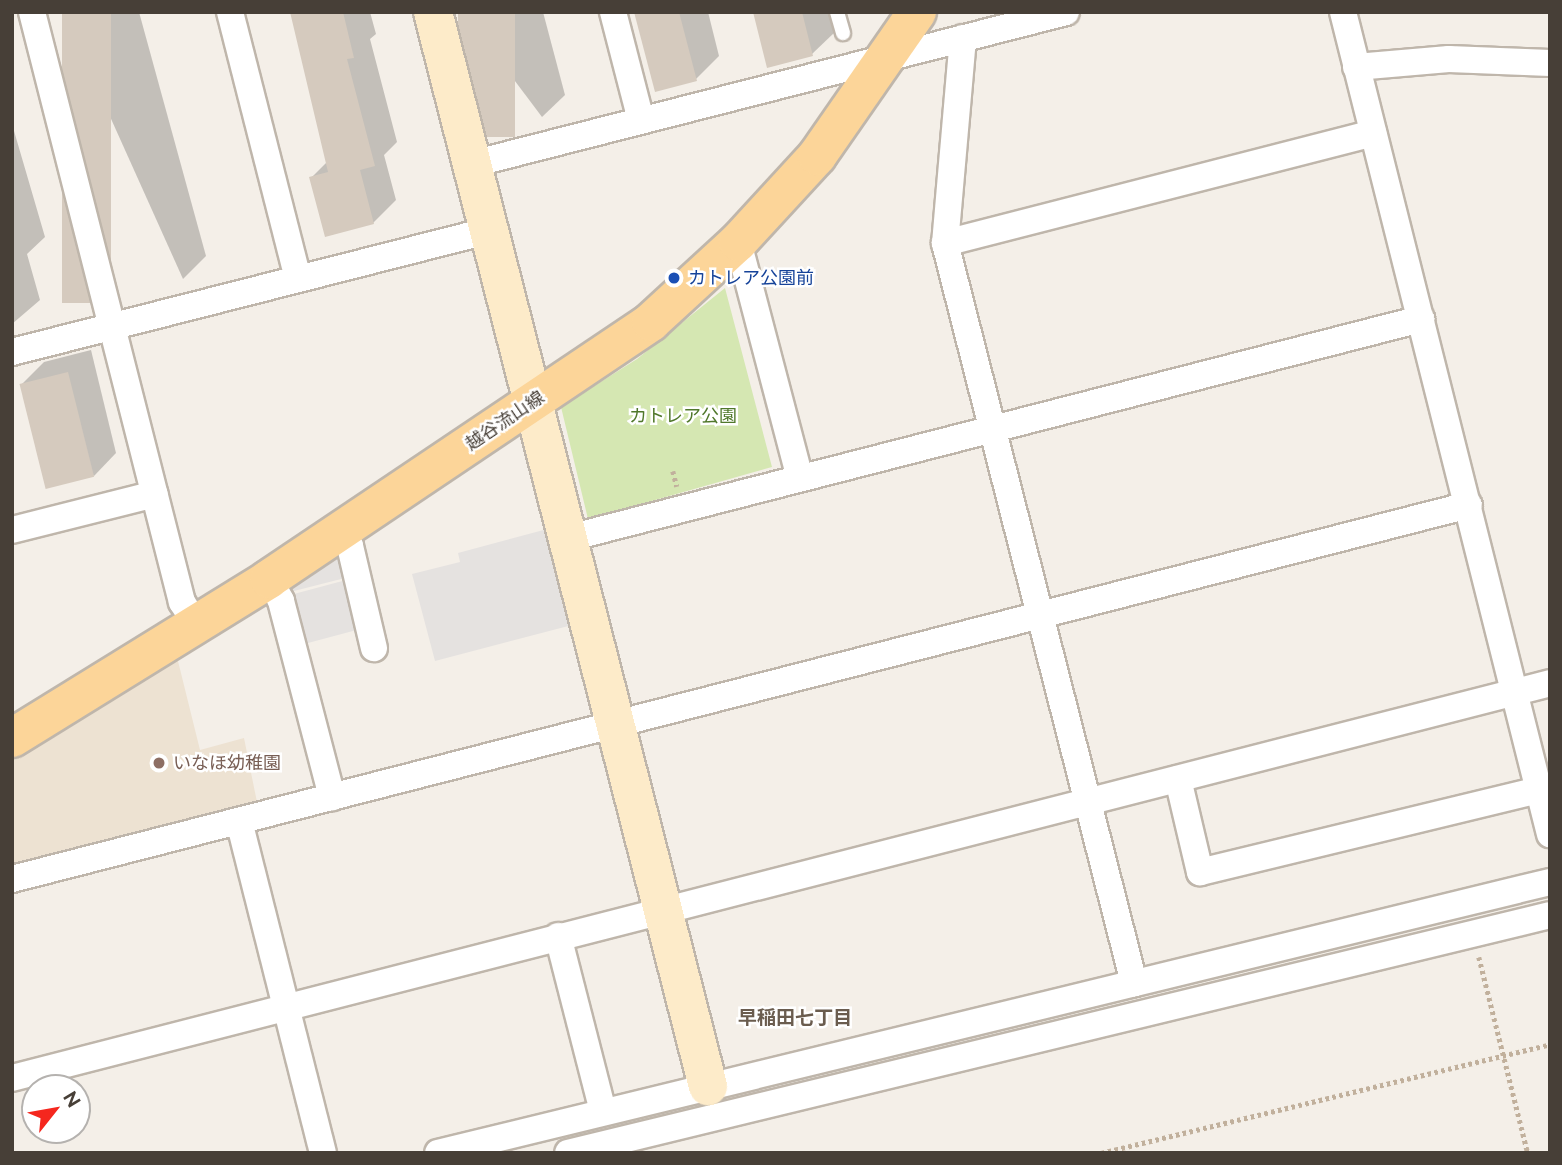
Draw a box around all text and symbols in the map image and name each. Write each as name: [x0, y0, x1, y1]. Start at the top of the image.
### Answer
place label: カトレア公園前: [688, 267, 814, 289]
marker: カトレア公園前: [666, 270, 682, 286]
street label: 越谷流山線: [462, 387, 548, 455]
park label: カトレア公園: [629, 405, 737, 427]
place label: いなほ幼稚園: [173, 752, 281, 774]
marker: いなほ幼稚園: [151, 755, 167, 771]
district label: 早稲田七丁目: [738, 1007, 852, 1029]
north arrow: [21, 1074, 91, 1144]
text: N: [59, 1087, 85, 1111]

